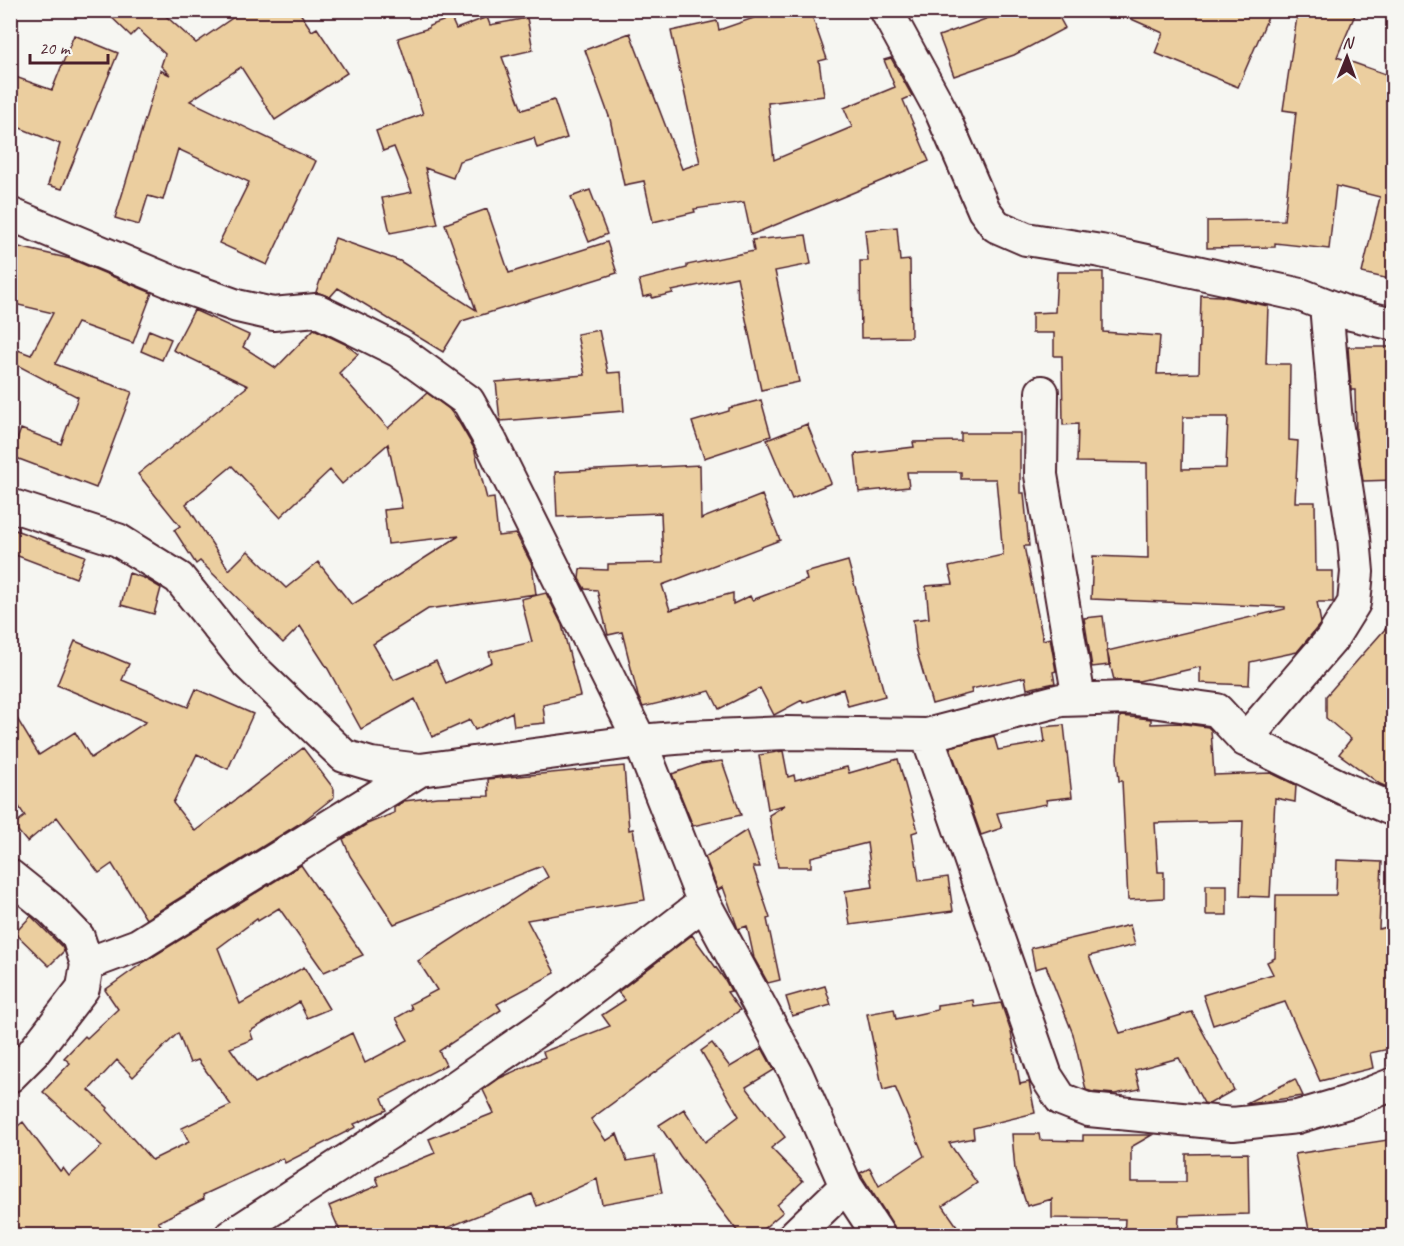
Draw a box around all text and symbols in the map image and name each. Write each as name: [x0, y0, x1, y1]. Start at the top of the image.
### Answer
scale bar: [30, 27, 108, 65]
north arrow: [1317, 27, 1377, 87]
text: N: [1342, 33, 1355, 53]
text: 20 m: [39, 37, 72, 59]

